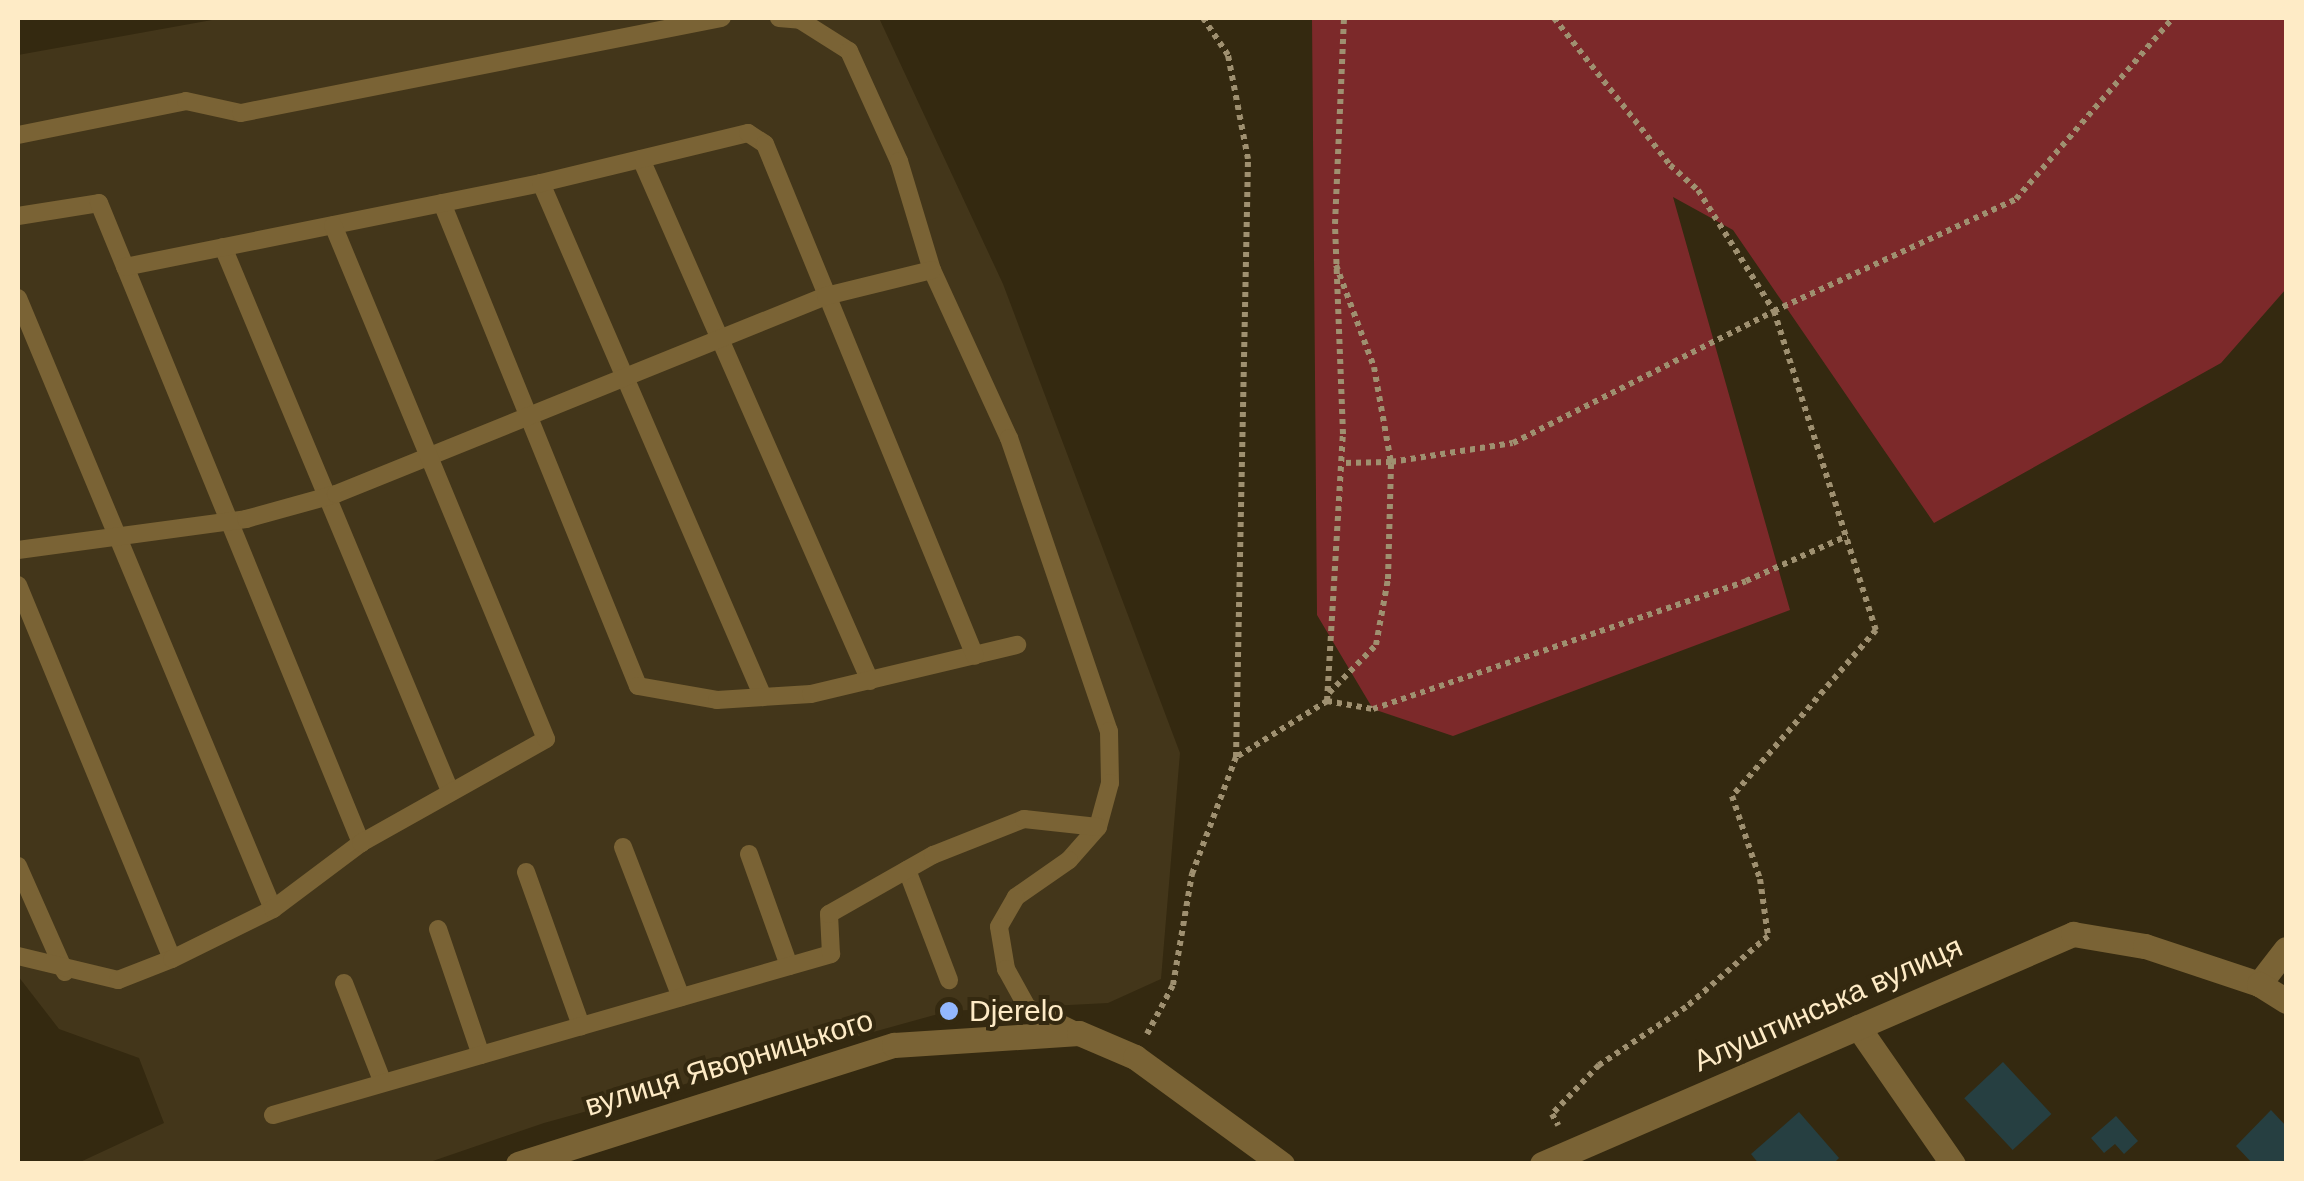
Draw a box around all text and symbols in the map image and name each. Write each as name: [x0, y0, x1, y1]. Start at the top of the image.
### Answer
street label: Алуштинська вулиця: [1688, 928, 1968, 1080]
place label: Djerelo: [969, 993, 1064, 1029]
marker: Djerelo: [938, 1000, 960, 1022]
street label: вулиця Яворницького: [581, 1002, 877, 1124]

